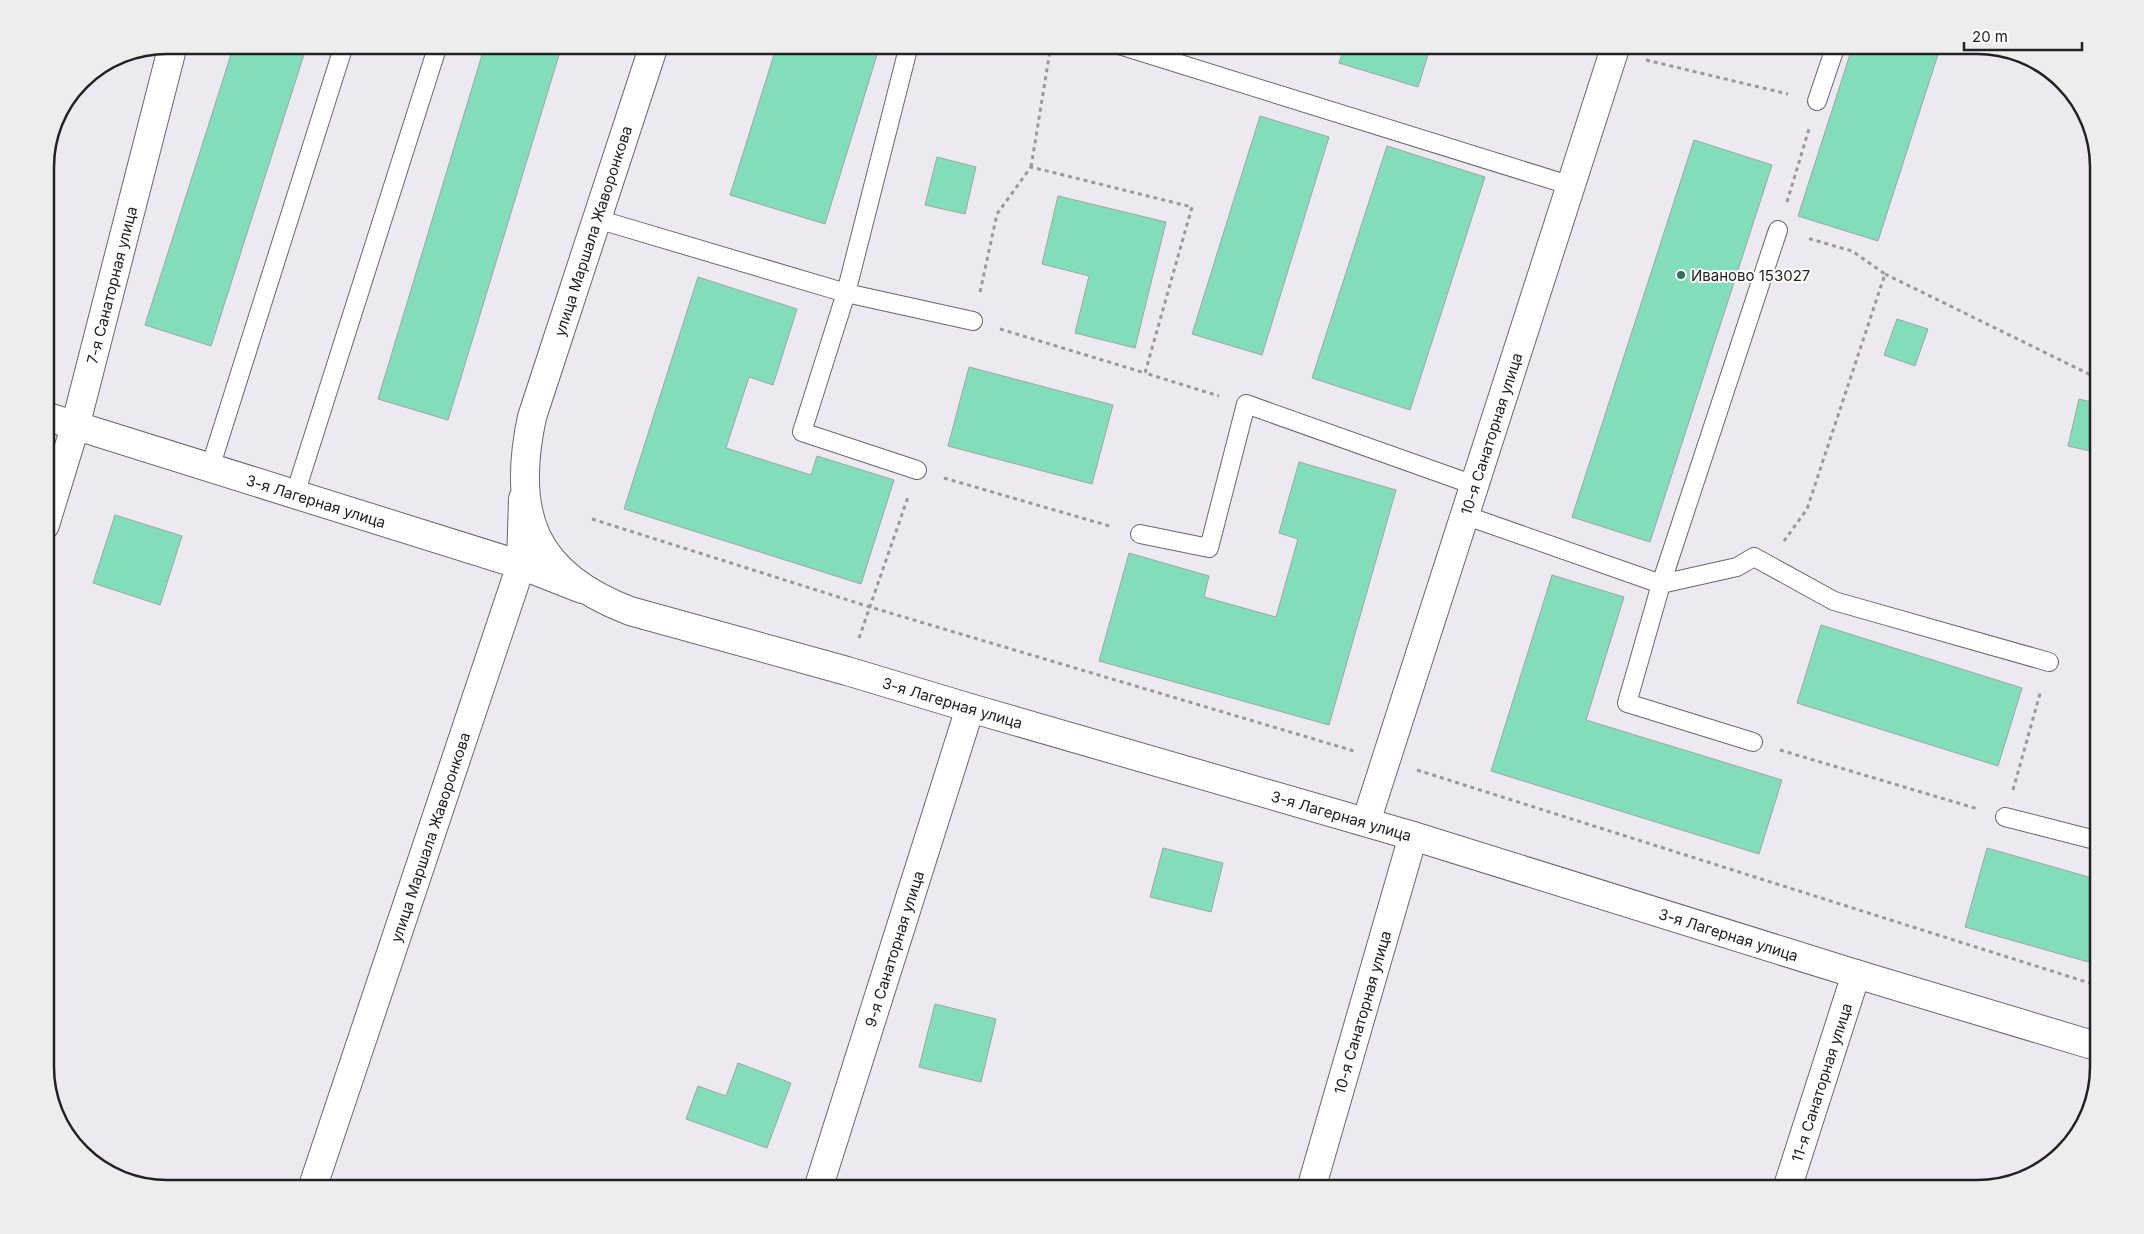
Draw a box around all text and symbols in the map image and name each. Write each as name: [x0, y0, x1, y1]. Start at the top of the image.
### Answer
scale bar: [1964, 20, 2082, 52]
text: 20 m: [1972, 27, 2008, 46]
street label: улица Маршала Жаворонкова: [550, 123, 636, 339]
street label: 7-я Санаторная улица: [82, 204, 141, 366]
place label: Иваново 153027: [1691, 266, 1810, 285]
marker: Иваново 153027: [1675, 269, 1687, 281]
street label: 10-я Санаторная улица: [1456, 350, 1526, 517]
street label: 3-я Лагерная улица: [244, 470, 388, 532]
street label: 3-я Лагерная улица: [880, 673, 1025, 732]
street label: улица Маршала Жаворонкова: [386, 730, 474, 945]
street label: 3-я Лагерная улица: [1269, 786, 1414, 845]
street label: 9-я Санаторная улица: [860, 868, 928, 1029]
street label: 3-я Лагерная улица: [1657, 904, 1801, 965]
street label: 10-я Санаторная улица: [1329, 928, 1395, 1096]
street label: 11-я Санаторная улица: [1787, 1000, 1856, 1164]

